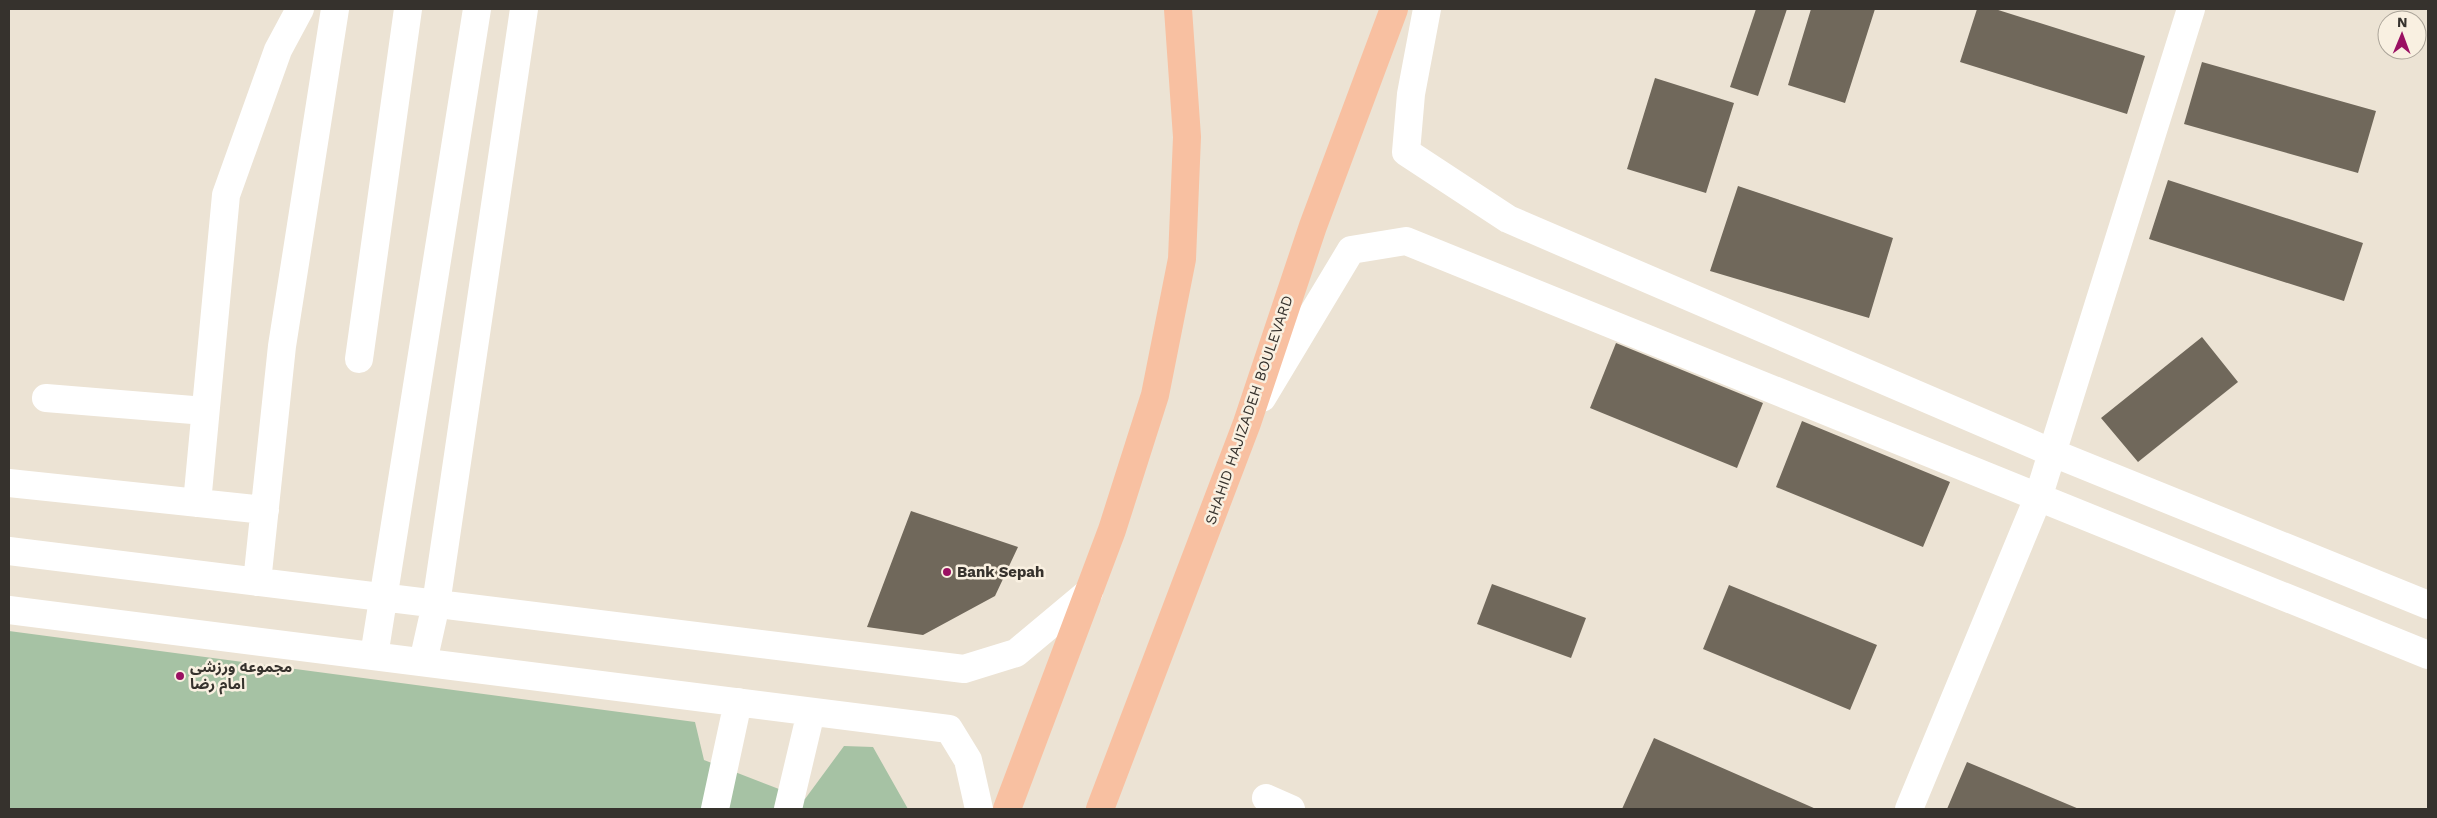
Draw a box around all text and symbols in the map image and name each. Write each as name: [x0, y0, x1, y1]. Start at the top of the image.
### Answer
north arrow: [2377, 10, 2427, 60]
text: N: [2397, 14, 2408, 30]
street label: SHAHID HAJIZADEH BOULEVARD: [1201, 293, 1297, 527]
place label: Bank Sepah: [957, 563, 1044, 581]
marker: Bank Sepah: [941, 566, 953, 578]
place label: مجموعه ورزشی امام رضا: [190, 658, 292, 695]
marker: مجموعه ورزشی امام رضا: [174, 670, 186, 682]

